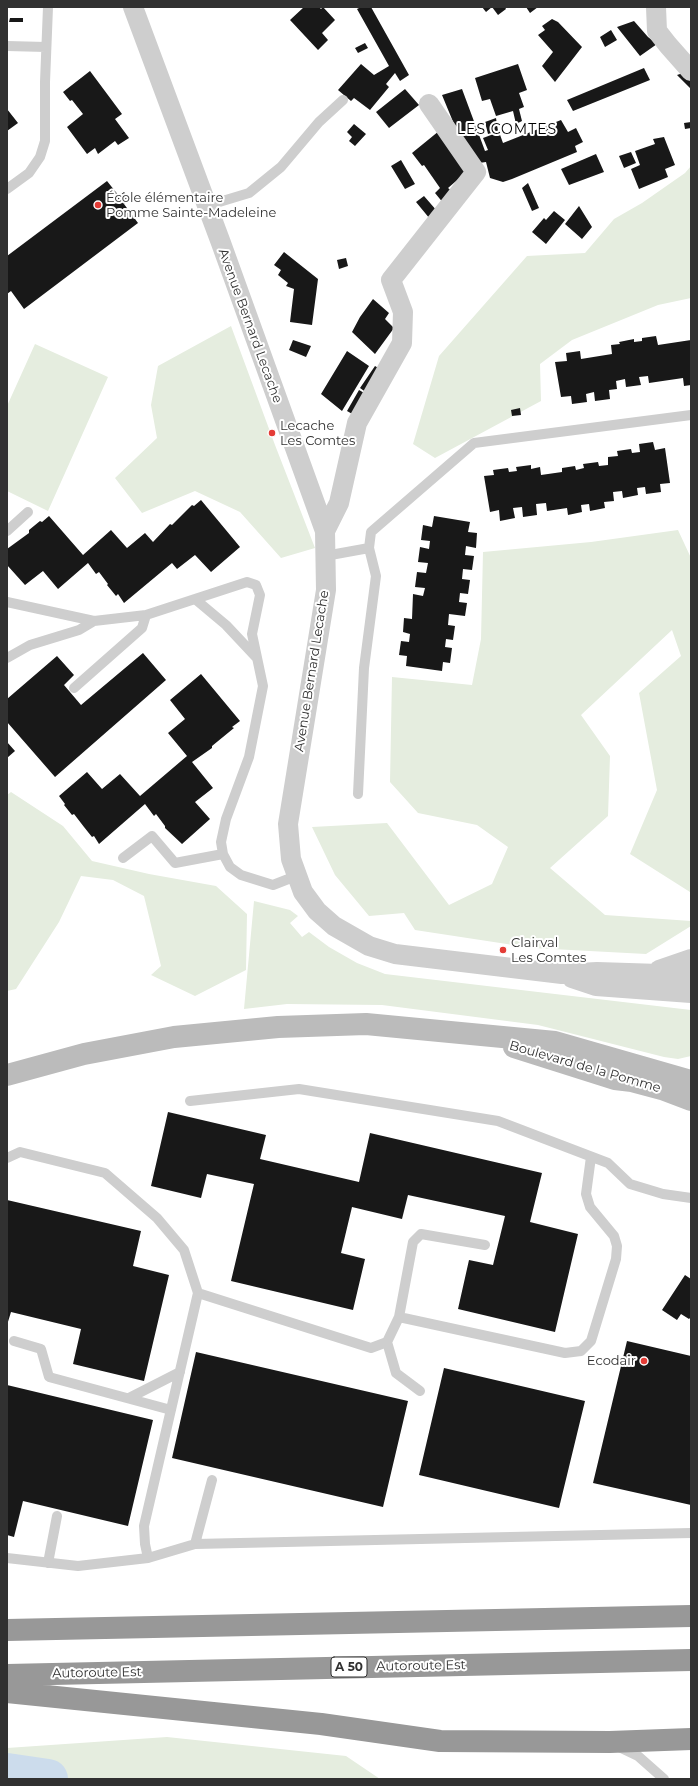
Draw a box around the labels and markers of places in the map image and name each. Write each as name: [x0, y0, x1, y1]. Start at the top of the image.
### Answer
place label: École élémentaire Pomme Sainte-Madeleine: [106, 190, 276, 221]
marker: École élémentaire Pomme Sainte-Madeleine: [93, 200, 103, 210]
place label: Lecache Les Comtes: [280, 418, 355, 449]
marker: Lecache Les Comtes: [267, 428, 277, 438]
place label: Clairval Les Comtes: [511, 935, 586, 966]
marker: Clairval Les Comtes: [498, 945, 508, 955]
place label: Ecodair: [587, 1353, 636, 1369]
marker: Ecodair: [639, 1356, 649, 1366]

